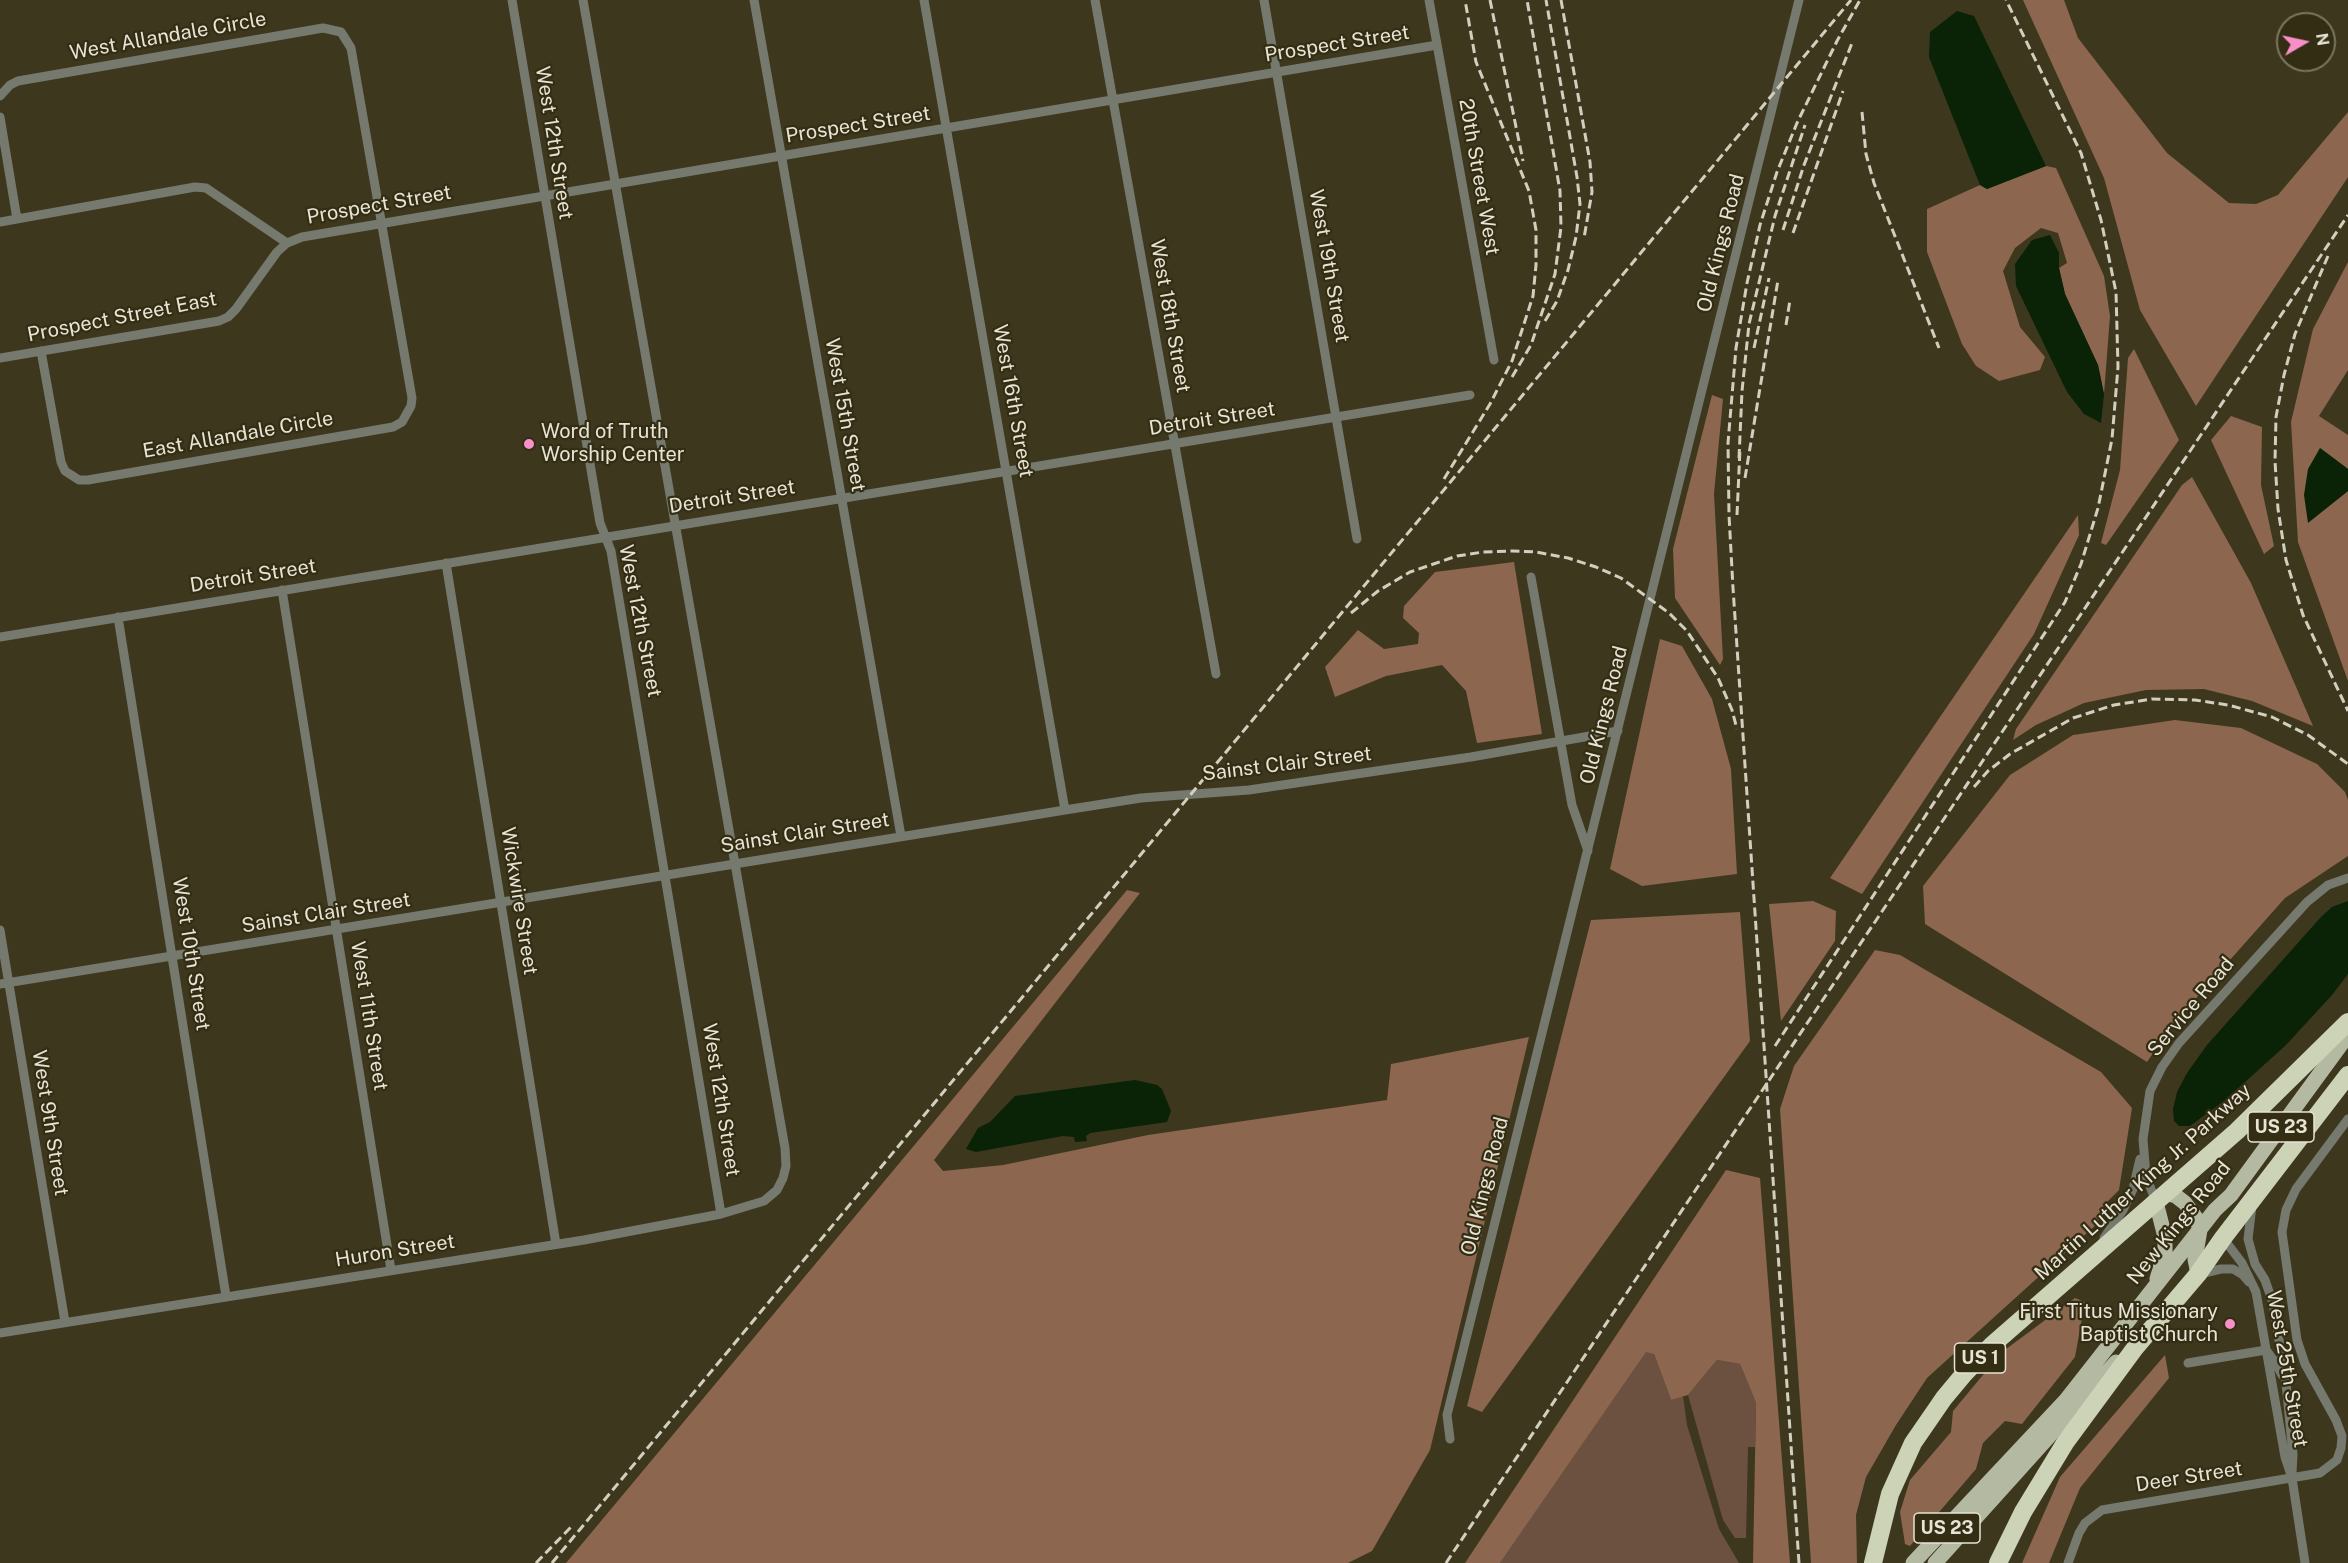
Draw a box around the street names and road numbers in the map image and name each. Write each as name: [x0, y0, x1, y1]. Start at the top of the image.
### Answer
street label: West Allandale Circle: [68, 7, 268, 65]
street label: Prospect Street: [1263, 21, 1411, 67]
street label: West 12th Street: [530, 65, 578, 221]
street label: 20th Street West: [1453, 97, 1505, 257]
street label: Prospect Street: [784, 102, 932, 148]
street label: Old Kings Road: [1692, 171, 1750, 315]
street label: Prospect Street: [305, 180, 453, 230]
street label: West 19th Street: [1304, 188, 1354, 344]
street label: West 18th Street: [1145, 237, 1195, 395]
street label: Prospect Street East: [25, 287, 219, 347]
street label: West 16th Street: [988, 323, 1038, 479]
street label: West 15th Street: [820, 336, 870, 494]
street label: Detroit Street: [1147, 397, 1277, 441]
street label: East Allandale Circle: [141, 406, 335, 464]
street label: Detroit Street: [667, 475, 797, 519]
street label: West 12th Street: [613, 543, 667, 699]
street label: Detroit Street: [188, 554, 318, 598]
street label: Old Kings Road: [1575, 643, 1633, 787]
street label: Sainst Clair Street: [1201, 742, 1373, 786]
street label: Sainst Clair Street: [719, 808, 891, 858]
street label: Wickwire Street: [495, 825, 543, 977]
street label: West 10th Street: [167, 876, 215, 1032]
street label: Sainst Clair Street: [240, 888, 412, 938]
street label: West 11th Street: [345, 940, 393, 1092]
street label: Service Road: [2143, 952, 2239, 1062]
street label: West 12th Street: [697, 1022, 745, 1178]
street label: West 9th Street: [27, 1049, 73, 1197]
street label: Martin Luther King Jr. Parkway: [2030, 1078, 2256, 1286]
road number: US 23: [2248, 1112, 2314, 1142]
street label: Old Kings Road: [1456, 1114, 1514, 1258]
street label: New Kings Road: [2122, 1157, 2236, 1289]
street label: Huron Street: [333, 1230, 457, 1272]
street label: West 25th Street: [2261, 1288, 2313, 1450]
road number: US 1: [1954, 1343, 2006, 1373]
street label: Deer Street: [2134, 1457, 2244, 1497]
road number: US 23: [1914, 1513, 1980, 1543]

